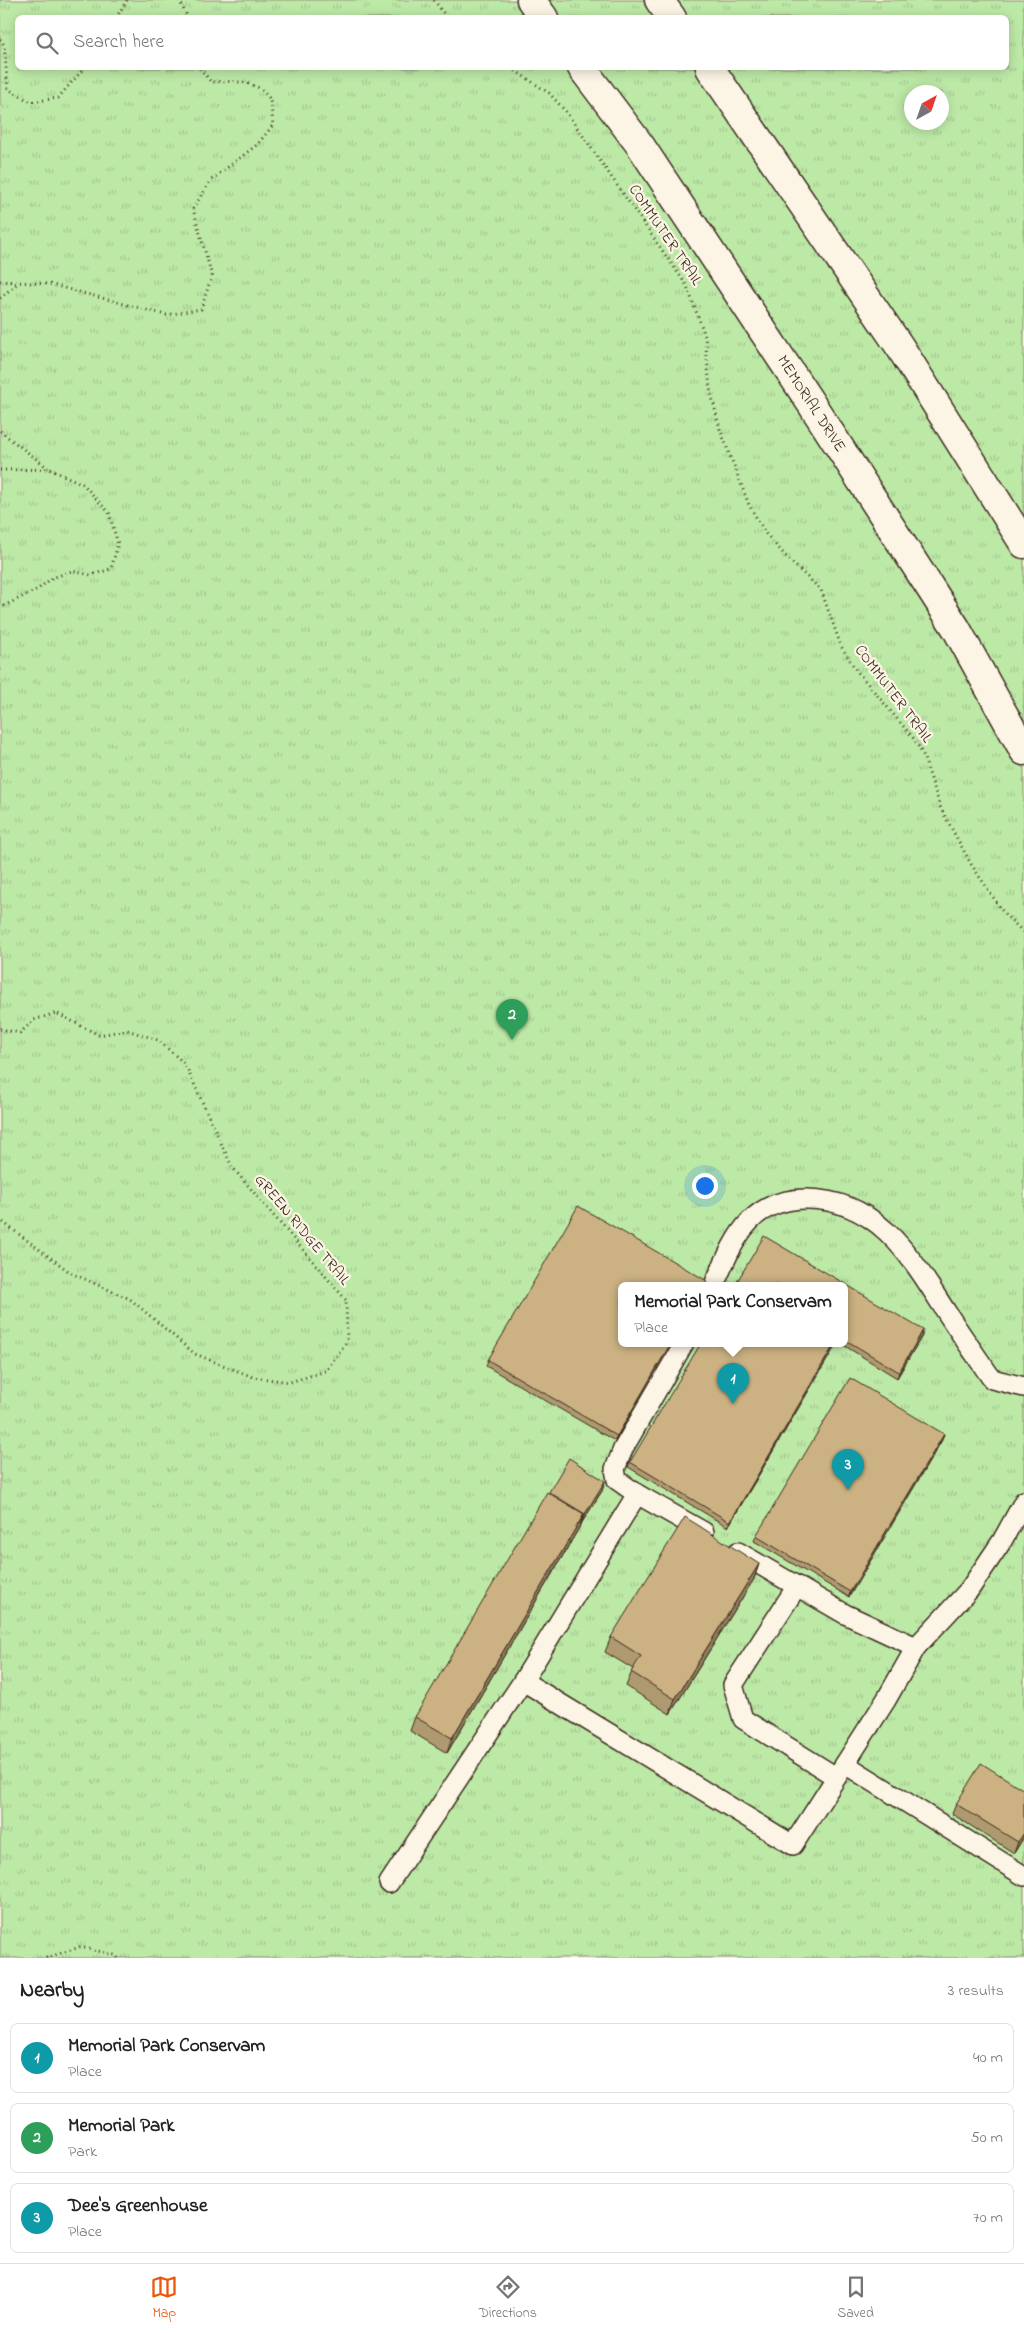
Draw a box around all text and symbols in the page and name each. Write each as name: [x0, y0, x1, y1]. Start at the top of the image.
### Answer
search box: [15, 15, 1009, 70]
icon: search: [33, 29, 61, 57]
text: Search here: [73, 29, 164, 56]
north arrow: [904, 85, 949, 130]
street label: COMMUTER TRAIL: [622, 180, 708, 291]
street label: MEMORIAL DRIVE: [771, 351, 851, 457]
street label: COMMUTER TRAIL: [848, 640, 938, 748]
pin: 2: [496, 999, 528, 1040]
street label: GREEN RIDGE TRAIL: [248, 1169, 356, 1291]
your location: [692, 1173, 718, 1199]
popup: [618, 1282, 848, 1347]
text: Memorial Park Conservam: [634, 1289, 832, 1316]
text: Place: [634, 1316, 668, 1340]
pin: 1: [717, 1363, 749, 1404]
pin: 3: [832, 1449, 864, 1490]
text: Nearby: [20, 1976, 84, 2006]
text: 3 results: [948, 1979, 1004, 2003]
text: Memorial Park Conservam: [68, 2033, 265, 2060]
text: 1: [34, 2046, 40, 2070]
text: 40 m: [973, 2046, 1003, 2070]
text: Place: [68, 2060, 102, 2084]
text: Memorial Park: [68, 2113, 175, 2140]
text: 2: [33, 2126, 41, 2150]
text: 50 m: [971, 2126, 1003, 2150]
text: Park: [68, 2140, 97, 2164]
text: Dee's Greenhouse: [68, 2193, 207, 2220]
text: 3: [34, 2206, 40, 2230]
text: 70 m: [973, 2206, 1003, 2230]
text: Place: [68, 2220, 102, 2244]
tab: Map: [150, 2273, 178, 2324]
tab: Directions: [479, 2273, 537, 2324]
tab: Saved: [837, 2273, 874, 2324]

